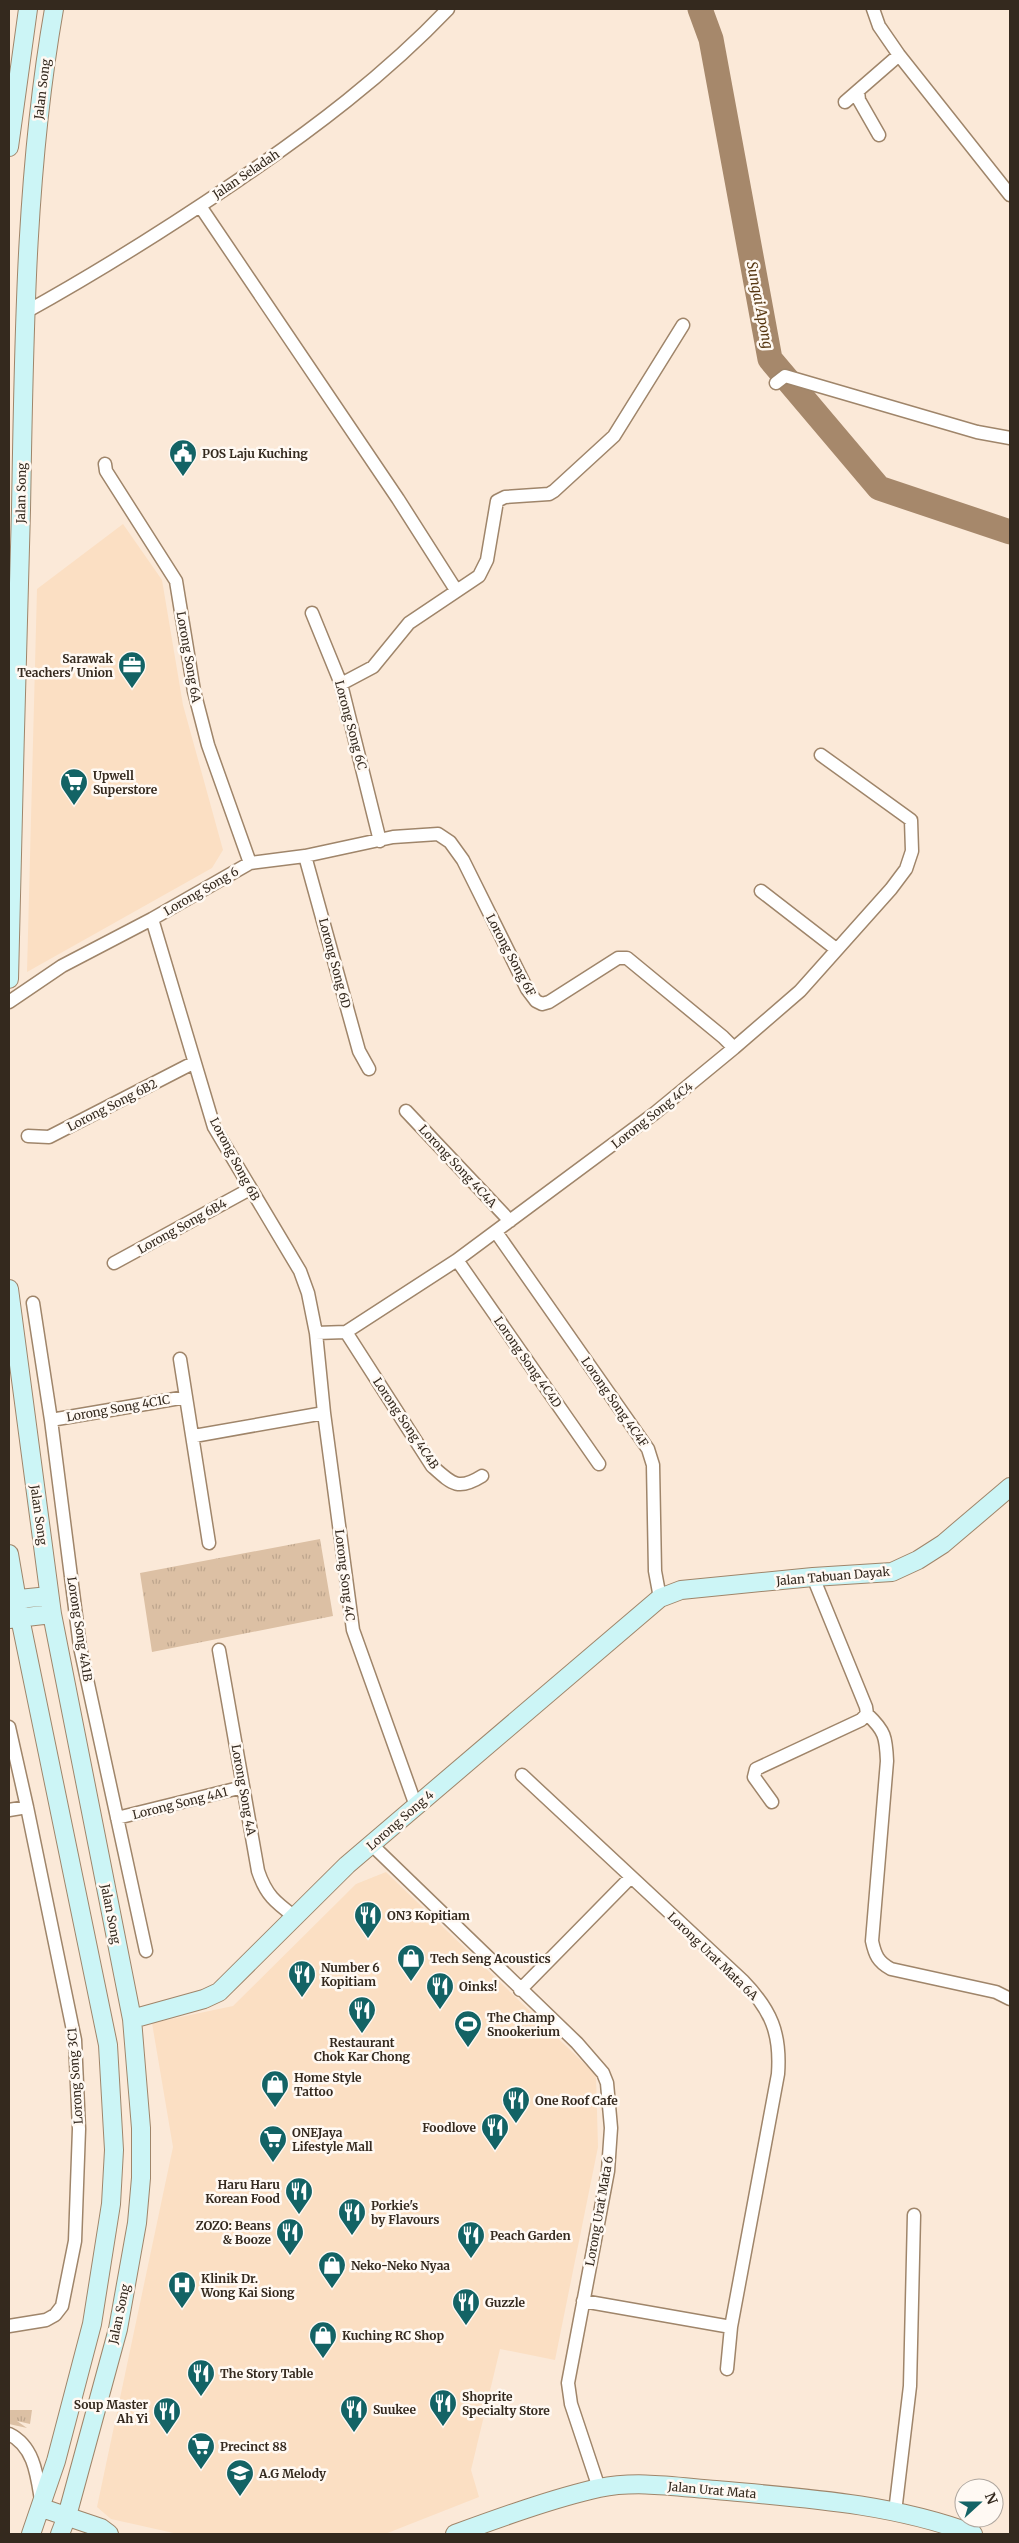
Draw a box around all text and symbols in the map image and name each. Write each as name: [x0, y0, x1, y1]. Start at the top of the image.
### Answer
street label: Jalan Song: [31, 57, 53, 121]
street label: Jalan Seladah: [209, 146, 282, 202]
water label: Sungai Apong: [743, 260, 777, 350]
public building icon: POS Laju Kuching: [168, 438, 198, 477]
place label: POS Laju Kuching: [202, 446, 308, 461]
street label: Jalan Song: [13, 462, 29, 525]
street label: Lorong Song 6A: [174, 610, 204, 704]
office icon: Sarawak Teachers' Union: [117, 650, 147, 689]
place label: Sarawak Teachers' Union: [17, 651, 113, 680]
street label: Lorong Song 6C: [332, 679, 370, 772]
supermarket icon: Upwell Superstore: [59, 767, 89, 806]
place label: Upwell Superstore: [93, 768, 158, 797]
street label: Lorong Song 6: [161, 864, 241, 918]
street label: Lorong Song 6F: [483, 911, 539, 999]
street label: Lorong Song 6D: [316, 916, 354, 1010]
street label: Lorong Song 6B2: [65, 1076, 159, 1134]
street label: Lorong Song 4C4: [608, 1078, 696, 1151]
street label: Lorong Song 6B: [207, 1115, 263, 1203]
street label: Lorong Song 4C4A: [416, 1122, 500, 1211]
street label: Lorong Song 6B4: [135, 1195, 230, 1257]
street label: Lorong Song 4C4D: [491, 1314, 565, 1410]
street label: Lorong Song 4C4F: [578, 1354, 652, 1450]
street label: Lorong Song 4C4B: [370, 1375, 442, 1471]
street label: Lorong Song 4C1C: [65, 1391, 171, 1424]
street label: Jalan Song: [27, 1483, 51, 1547]
street label: Lorong Song 4C: [332, 1528, 358, 1622]
street label: Jalan Tabuan Dayak: [774, 1564, 891, 1589]
street label: Lorong Song 4A1B: [64, 1576, 96, 1682]
street label: Lorong Song 4A: [229, 1743, 259, 1837]
street label: Lorong Song 4A1: [131, 1784, 230, 1822]
street label: Lorong Song 4: [363, 1786, 437, 1853]
street label: Jalan Song: [98, 1882, 124, 1946]
restaurant icon: ON3 Kopitiam: [353, 1900, 383, 1939]
place label: ON3 Kopitiam: [387, 1908, 470, 1923]
street label: Lorong Urat Mata 6A: [665, 1909, 762, 2003]
shop icon: Tech Seng Acoustics: [396, 1943, 426, 1982]
place label: Tech Seng Acoustics: [430, 1951, 551, 1966]
restaurant icon: Number 6 Kopitiam: [287, 1959, 317, 1998]
place label: Number 6 Kopitiam: [321, 1960, 380, 1989]
restaurant icon: Oinks!: [425, 1971, 455, 2010]
place label: Oinks!: [459, 1979, 497, 1994]
restaurant icon: Restaurant Chok Kar Chong: [347, 1995, 377, 2034]
sports icon: The Champ Snookerium: [453, 2009, 483, 2048]
place label: The Champ Snookerium: [487, 2010, 560, 2039]
street label: Lorong Song 3C1: [64, 2027, 86, 2125]
place label: Restaurant Chok Kar Chong: [314, 2035, 411, 2064]
shop icon: Home Style Tattoo: [260, 2069, 290, 2108]
place label: Home Style Tattoo: [294, 2070, 362, 2099]
restaurant icon: One Roof Cafe: [501, 2085, 531, 2124]
place label: One Roof Cafe: [535, 2093, 618, 2108]
restaurant icon: Foodlove: [480, 2112, 510, 2151]
place label: Foodlove: [422, 2120, 477, 2135]
supermarket icon: ONEJaya Lifestyle Mall: [258, 2124, 288, 2163]
place label: ONEJaya Lifestyle Mall: [292, 2125, 373, 2154]
street label: Lorong Urat Mata 6: [582, 2155, 616, 2267]
restaurant icon: Haru Haru Korean Food: [284, 2176, 314, 2215]
place label: Haru Haru Korean Food: [205, 2177, 281, 2206]
restaurant icon: Porkie's by Flavours: [337, 2197, 367, 2236]
place label: Porkie's by Flavours: [371, 2198, 439, 2227]
restaurant icon: ZOZO: Beans & Booze: [275, 2217, 305, 2256]
place label: ZOZO: Beans & Booze: [196, 2218, 271, 2247]
restaurant icon: Peach Garden: [456, 2220, 486, 2259]
place label: Peach Garden: [490, 2228, 571, 2243]
shop icon: Neko-Neko Nyaa: [317, 2250, 347, 2289]
place label: Neko-Neko Nyaa: [351, 2258, 450, 2273]
hospital icon: Klinik Dr. Wong Kai Siong: [167, 2270, 197, 2309]
place label: Klinik Dr. Wong Kai Siong: [200, 2271, 295, 2300]
street label: Jalan Song: [105, 2282, 133, 2346]
restaurant icon: Guzzle: [451, 2287, 481, 2326]
place label: Guzzle: [485, 2295, 526, 2310]
shop icon: Kuching RC Shop: [308, 2320, 338, 2359]
place label: Kuching RC Shop: [342, 2328, 444, 2343]
restaurant icon: The Story Table: [186, 2358, 216, 2397]
place label: The Story Table: [220, 2366, 314, 2381]
restaurant icon: Shoprite Specialty Store: [428, 2388, 458, 2427]
place label: Shoprite Specialty Store: [462, 2389, 550, 2418]
restaurant icon: Suukee: [339, 2394, 369, 2433]
restaurant icon: Soup Master Ah Yi: [152, 2396, 182, 2435]
place label: Soup Master Ah Yi: [74, 2397, 148, 2426]
place label: Suukee: [373, 2402, 416, 2417]
supermarket icon: Precinct 88: [186, 2431, 216, 2470]
place label: Precinct 88: [220, 2439, 287, 2454]
school or university icon: A.G Melody: [225, 2458, 255, 2497]
place label: A.G Melody: [258, 2466, 327, 2481]
north arrow: [954, 2478, 1004, 2528]
street label: Jalan Urat Mata: [666, 2479, 757, 2501]
text: N: [981, 2490, 1002, 2507]

